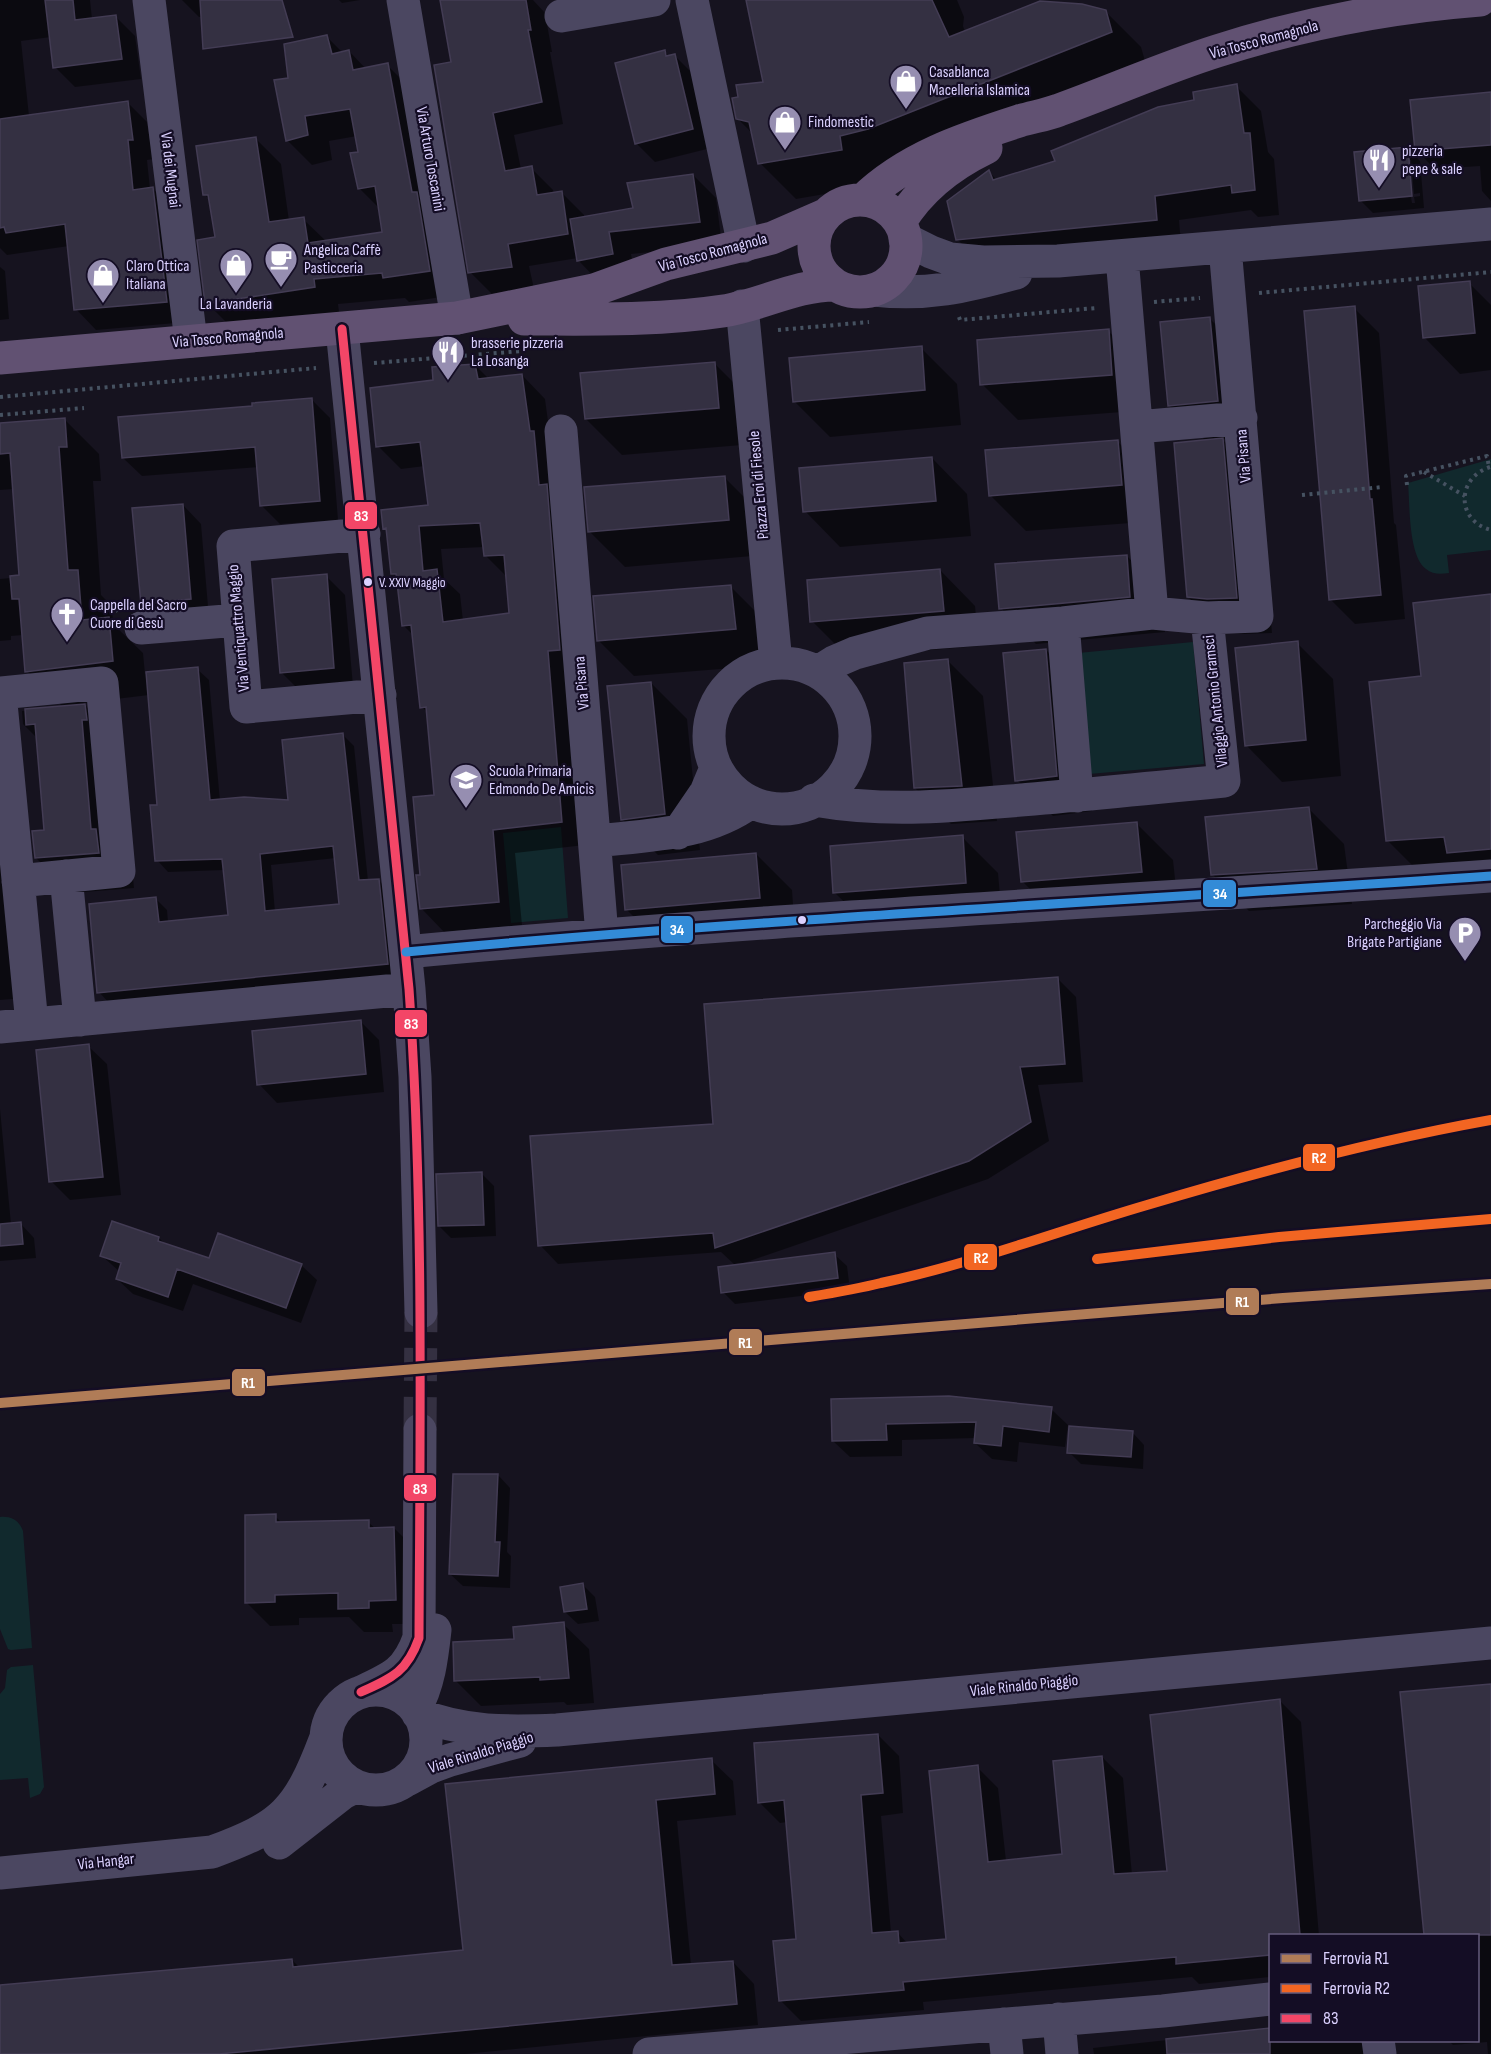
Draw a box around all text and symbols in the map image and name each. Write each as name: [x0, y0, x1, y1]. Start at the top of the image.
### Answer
street label: Via Tosco Romagnola: [1208, 16, 1320, 64]
shop icon: Casablanca Macelleria Islamica: [888, 63, 924, 110]
place label: Casablanca Macelleria Islamica: [929, 63, 1030, 100]
shop icon: Findomestic: [767, 104, 803, 151]
street label: Via Arturo Toscanini: [411, 105, 449, 213]
place label: Findomestic: [808, 113, 874, 132]
street label: Via dei Mugnai: [156, 131, 184, 209]
restaurant icon: pizzeria pepe & sale: [1361, 142, 1397, 189]
place label: pizzeria pepe & sale: [1402, 142, 1463, 179]
street label: Via Tosco Romagnola: [657, 229, 769, 277]
cafe icon: Angelica Caffè Pasticceria: [263, 241, 299, 288]
place label: Angelica Caffè Pasticceria: [303, 241, 381, 278]
shop icon: La Lavanderia: [218, 247, 254, 294]
shop icon: Claro Ottica Italiana: [85, 257, 121, 304]
place label: Claro Ottica Italiana: [126, 257, 189, 294]
place label: La Lavanderia: [200, 295, 272, 314]
street label: Via Tosco Romagnola: [172, 324, 284, 352]
restaurant icon: brasserie pizzeria La Losanga: [430, 334, 466, 381]
place label: brasserie pizzeria La Losanga: [471, 334, 563, 371]
street label: Via Pisana: [1232, 429, 1256, 483]
street label: Piazza Eroi di Fiesole: [745, 430, 773, 540]
line badge: 83: [344, 501, 378, 530]
text: 83: [354, 507, 368, 526]
street label: Via Ventiquattro Maggio: [224, 564, 254, 692]
place label: V. XXIV Maggio: [379, 574, 446, 591]
marker: V. XXIV Maggio: [362, 576, 374, 588]
church icon: Cappella del Sacro Cuore di Gesù: [49, 596, 85, 643]
place label: Cappella del Sacro Cuore di Gesù: [90, 596, 187, 633]
street label: Vilaggio Antonio Gramsci: [1200, 634, 1232, 768]
street label: Via Pisana: [570, 656, 594, 710]
school or university icon: Scuola Primaria Edmondo De Amicis: [448, 762, 484, 809]
place label: Scuola Primaria Edmondo De Amicis: [489, 762, 594, 799]
line badge: 34: [1202, 879, 1237, 908]
text: 34: [1213, 885, 1228, 904]
unlabelled marker: [796, 914, 808, 926]
line badge: 34: [660, 915, 694, 944]
place label: Parcheggio Via Brigate Partigiane: [1347, 915, 1442, 952]
parking icon: Parcheggio Via Brigate Partigiane: [1447, 915, 1483, 962]
text: 34: [670, 921, 685, 940]
line badge: 83: [394, 1009, 428, 1038]
text: 83: [404, 1015, 418, 1034]
line badge: R2: [1302, 1143, 1336, 1172]
text: R2: [1312, 1149, 1326, 1168]
line badge: R2: [963, 1243, 998, 1271]
text: R2: [974, 1249, 988, 1268]
line badge: R1: [1225, 1287, 1260, 1316]
text: R1: [1235, 1293, 1250, 1312]
line badge: R1: [728, 1328, 763, 1356]
text: R1: [738, 1334, 753, 1353]
line badge: R1: [231, 1368, 266, 1397]
text: R1: [241, 1374, 256, 1393]
line badge: 83: [403, 1474, 437, 1502]
text: 83: [413, 1480, 427, 1499]
street label: Viale Rinaldo Piaggio: [969, 1671, 1079, 1701]
street label: Viale Rinaldo Piaggio: [426, 1728, 536, 1778]
street label: Via Hangar: [77, 1850, 136, 1874]
legend: [1269, 1934, 1479, 2042]
text: Ferrovia R1: [1323, 1948, 1390, 1969]
text: Ferrovia R2: [1323, 1978, 1390, 1999]
text: 83: [1323, 2008, 1338, 2029]

